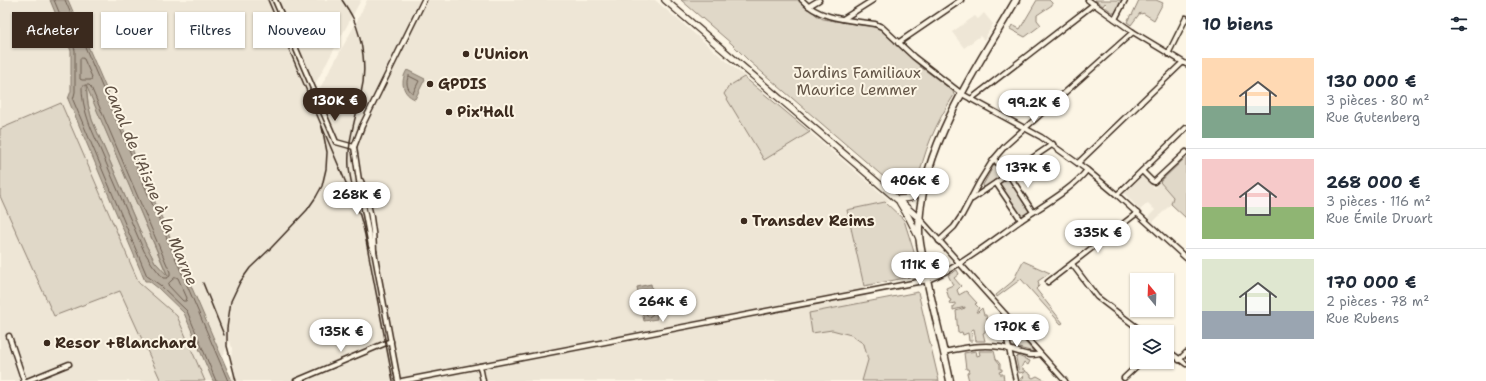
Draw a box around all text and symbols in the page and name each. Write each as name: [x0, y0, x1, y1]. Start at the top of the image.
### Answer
chip: Acheter: [12, 12, 93, 48]
chip: Louer: [101, 12, 167, 48]
chip: Filtres: [175, 12, 245, 48]
chip: Nouveau: [253, 12, 340, 48]
text: 10 biens: [1202, 13, 1273, 35]
icon: filters: [1448, 13, 1470, 35]
place label: L'Union: [474, 44, 529, 64]
marker: L'Union: [461, 49, 471, 59]
park label: Jardins Familiaux Maurice Lemmer: [793, 63, 921, 100]
text: 130 000 €: [1326, 70, 1416, 92]
place label: GPDIS: [438, 74, 487, 94]
icon: home: [1234, 74, 1282, 122]
marker: GPDIS: [425, 79, 435, 89]
water label: Canal de l'Aisne à la Marne: [99, 81, 203, 289]
pin: 130K €: [302, 88, 368, 122]
pin: 99.2K €: [997, 90, 1071, 124]
text: 130K €: [312, 92, 358, 109]
text: 3 pièces · 80 m²: [1326, 92, 1429, 109]
text: 99.2K €: [1007, 94, 1061, 111]
place label: Pix'Hall: [457, 102, 514, 122]
marker: Pix'Hall: [444, 107, 454, 117]
text: Rue Gutenberg: [1326, 109, 1420, 126]
pin: 137K €: [995, 155, 1061, 189]
text: 137K €: [1005, 159, 1051, 176]
pin: 406K €: [882, 168, 948, 202]
text: 268 000 €: [1326, 171, 1421, 193]
text: 406K €: [890, 172, 940, 189]
icon: home: [1234, 175, 1282, 223]
pin: 268K €: [324, 182, 390, 216]
text: 268K €: [332, 186, 382, 203]
text: 3 pièces · 116 m²: [1326, 193, 1431, 210]
text: Rue Émile Druart: [1326, 210, 1433, 227]
place label: Transdev Reims: [752, 211, 875, 231]
marker: Transdev Reims: [739, 216, 749, 226]
pin: 335K €: [1065, 220, 1131, 254]
text: 335K €: [1074, 224, 1122, 241]
pin: 111K €: [887, 252, 953, 286]
text: 111K €: [900, 256, 940, 273]
text: 170 000 €: [1326, 271, 1416, 293]
north arrow: [1130, 273, 1174, 317]
map controls: [1130, 273, 1174, 369]
icon: home: [1234, 275, 1282, 323]
pin: 264K €: [630, 289, 696, 323]
text: 264K €: [638, 293, 688, 310]
text: 2 pièces · 78 m²: [1326, 293, 1429, 310]
text: Rue Rubens: [1326, 310, 1399, 327]
pin: 170K €: [984, 314, 1050, 348]
text: 170K €: [994, 318, 1040, 335]
pin: 135K €: [308, 319, 374, 353]
text: 135K €: [318, 323, 364, 340]
button: layers: [1130, 325, 1174, 369]
place label: Resor +Blanchard: [55, 333, 197, 353]
marker: Resor +Blanchard: [42, 338, 52, 348]

